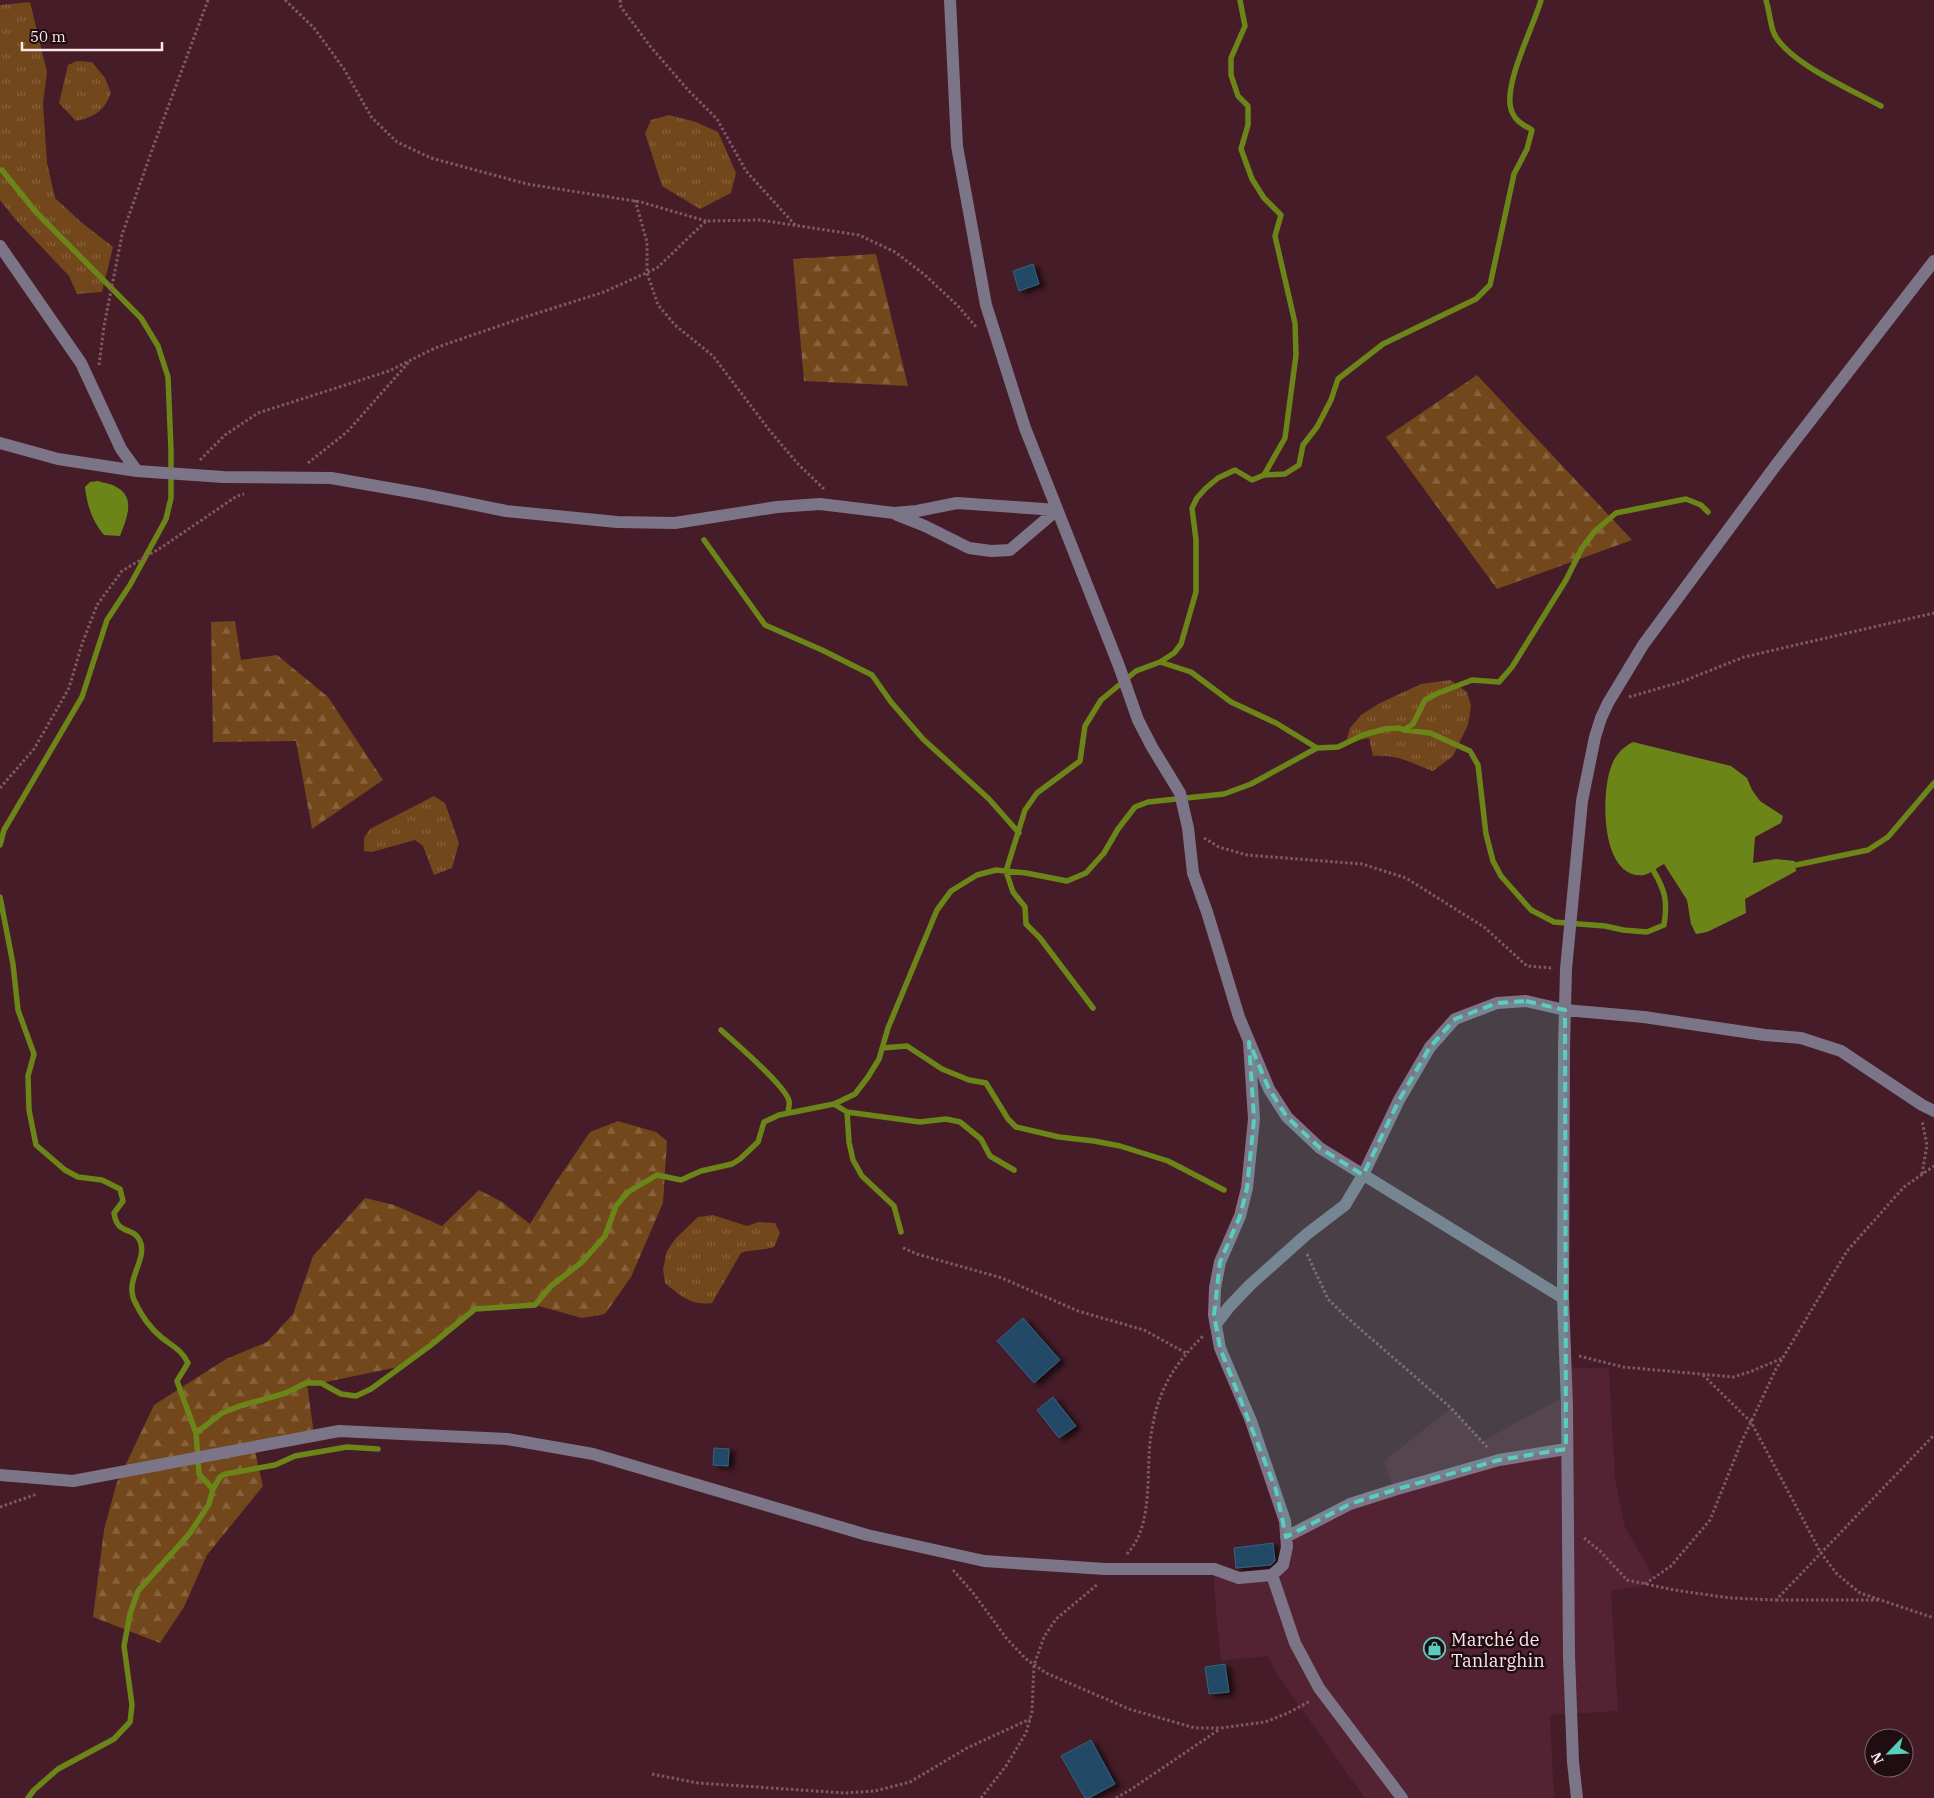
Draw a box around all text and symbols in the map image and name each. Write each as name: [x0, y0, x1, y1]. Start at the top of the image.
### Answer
scale bar: [22, 20, 162, 52]
text: 50 m: [30, 27, 66, 46]
place label: Marché de Tanlarghin: [1451, 1628, 1545, 1672]
shop icon: Marché de Tanlarghin: [1423, 1637, 1447, 1661]
north arrow: [1864, 1728, 1914, 1778]
text: N: [1867, 1750, 1888, 1767]

